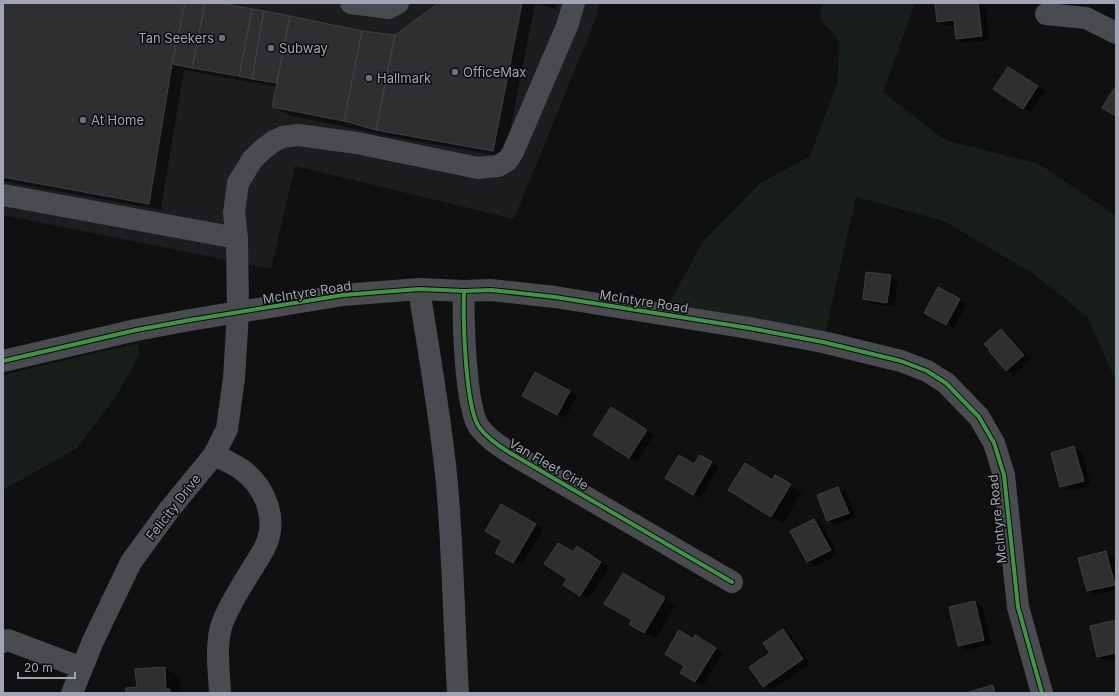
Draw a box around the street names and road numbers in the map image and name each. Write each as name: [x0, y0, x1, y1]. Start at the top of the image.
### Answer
street label: McIntyre Road: [262, 277, 352, 307]
street label: McIntyre Road: [599, 286, 689, 316]
street label: Van Fleet Cirle: [506, 435, 592, 493]
street label: Felicity Drive: [142, 471, 204, 543]
street label: McIntyre Road: [984, 474, 1010, 564]

